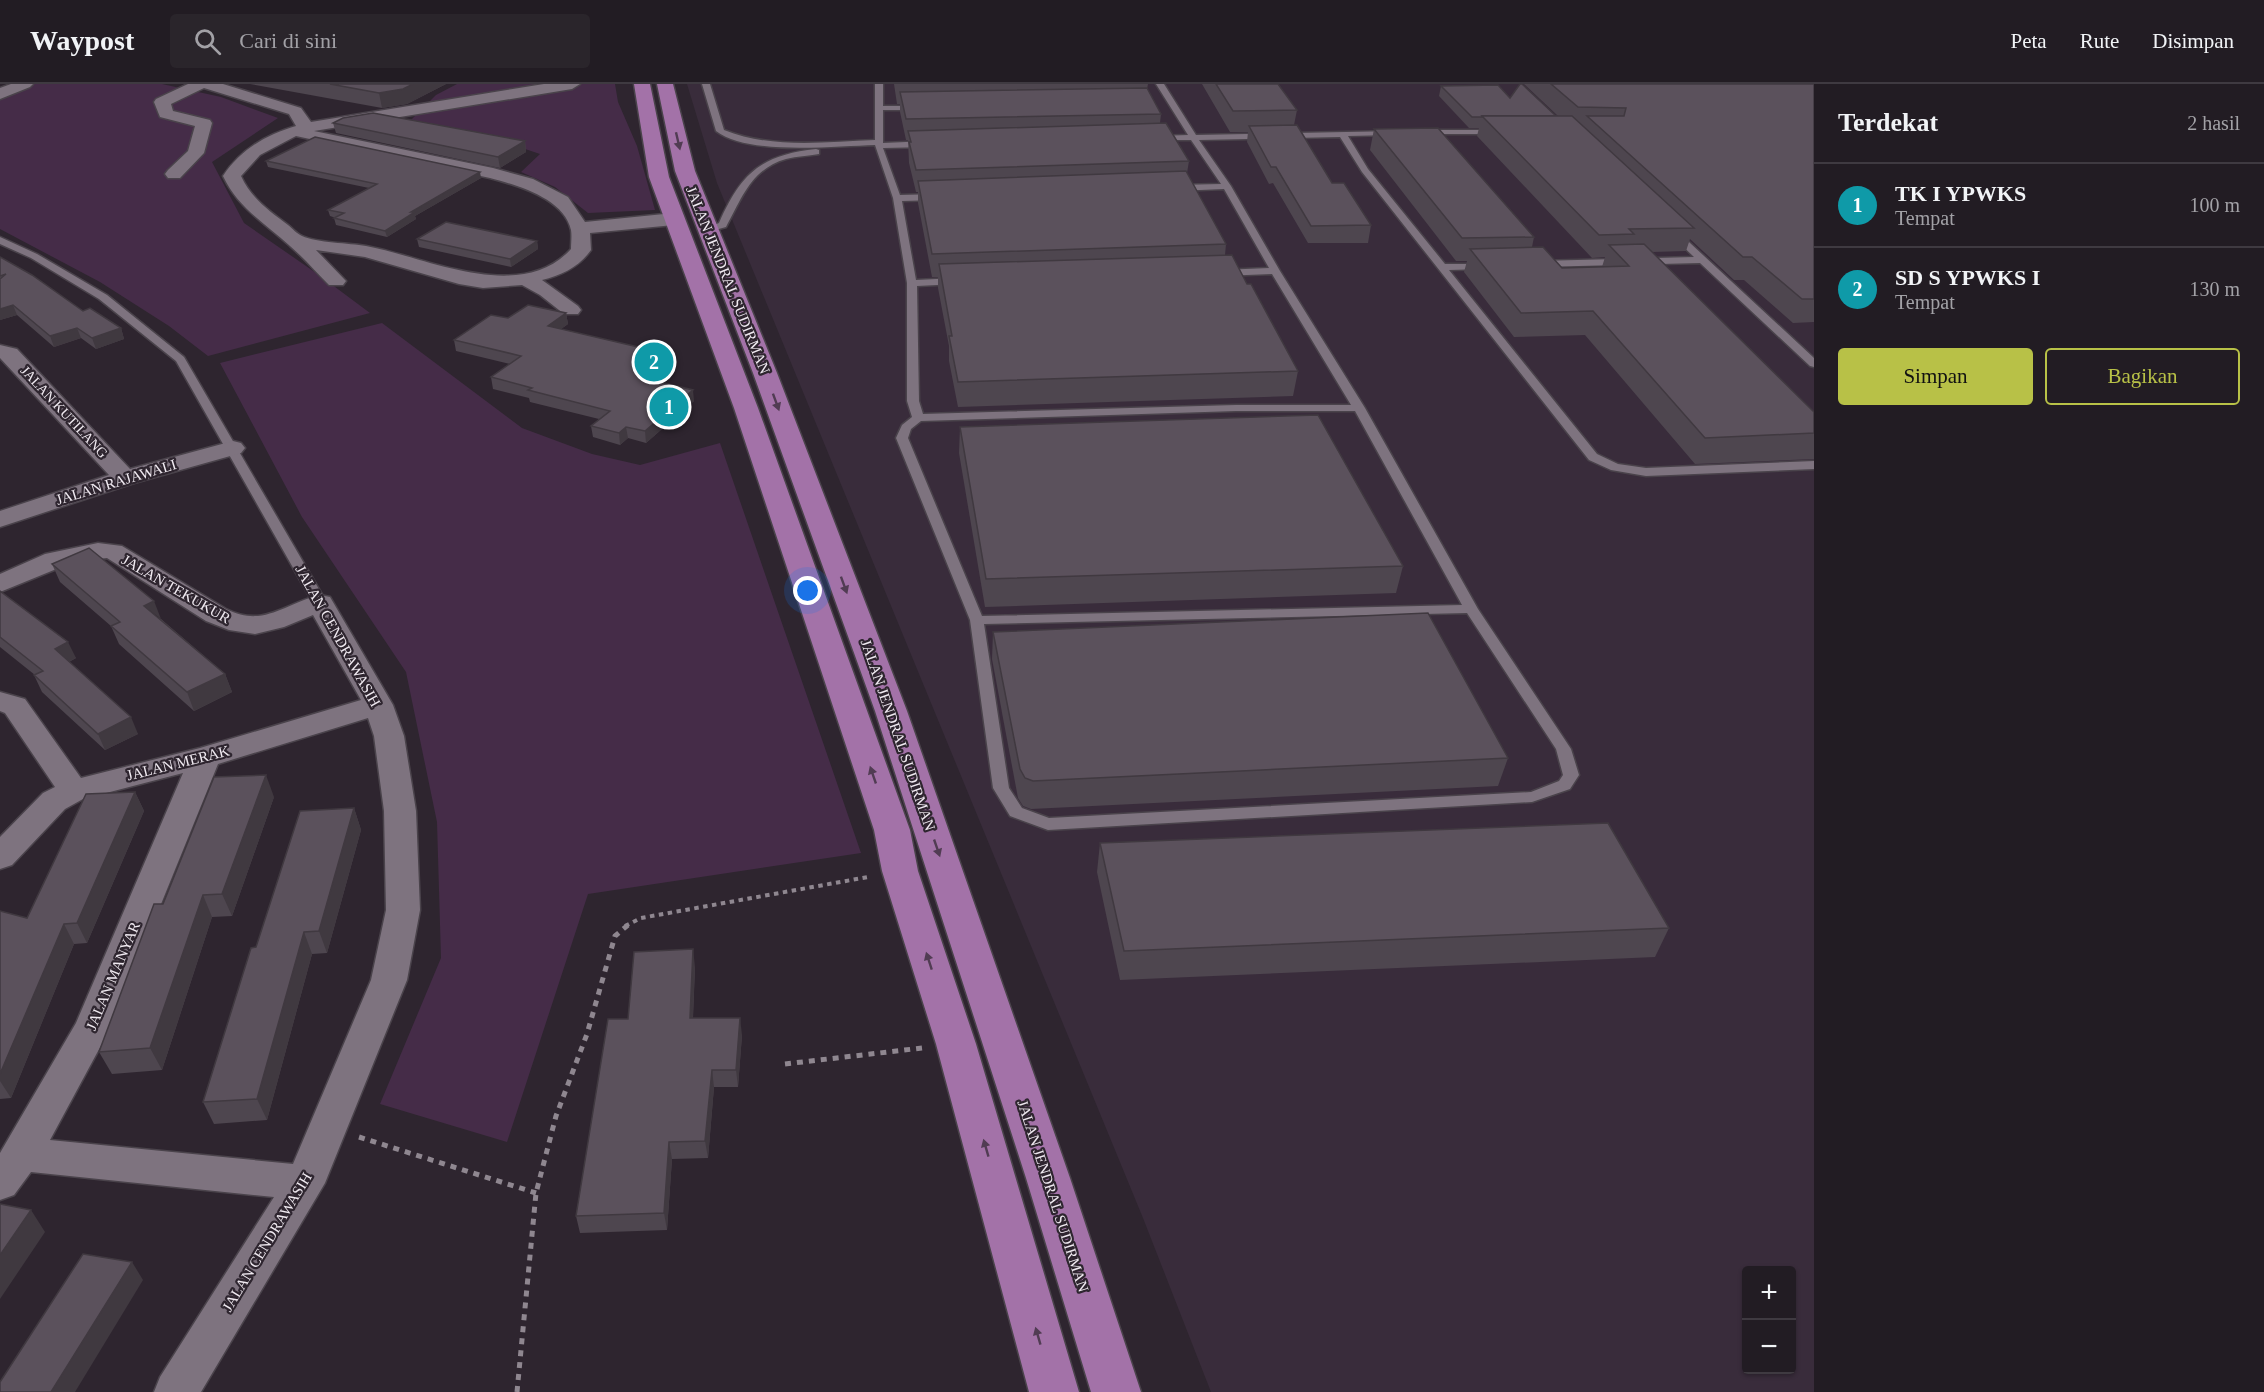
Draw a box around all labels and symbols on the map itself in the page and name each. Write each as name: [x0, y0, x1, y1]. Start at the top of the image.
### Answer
one-way arrow: [674, 132, 684, 150]
street label: JALAN JENDRAL SUDIRMAN: [683, 184, 773, 376]
pin: 2: [634, 340, 674, 384]
street label: JALAN KUTILANG: [18, 363, 110, 461]
pin: 1: [650, 384, 688, 430]
one-way arrow: [771, 393, 781, 411]
street label: JALAN RAJAWALI: [54, 456, 178, 508]
street label: JALAN TEKUKUR: [119, 551, 233, 627]
street label: JALAN CENDRAWASIH: [292, 562, 384, 710]
your location: [793, 576, 822, 605]
one-way arrow: [839, 576, 849, 594]
street label: JALAN JENDRAL SUDIRMAN: [858, 637, 938, 833]
street label: JALAN MERAK: [125, 742, 231, 784]
one-way arrow: [867, 766, 877, 784]
one-way arrow: [932, 839, 942, 857]
street label: JALAN MANYAR: [83, 919, 143, 1033]
one-way arrow: [924, 952, 934, 970]
street label: JALAN JENDRAL SUDIRMAN: [1014, 1098, 1092, 1294]
one-way arrow: [981, 1139, 990, 1157]
street label: JALAN CENDRAWASIH: [219, 1170, 315, 1314]
one-way arrow: [1033, 1327, 1043, 1345]

